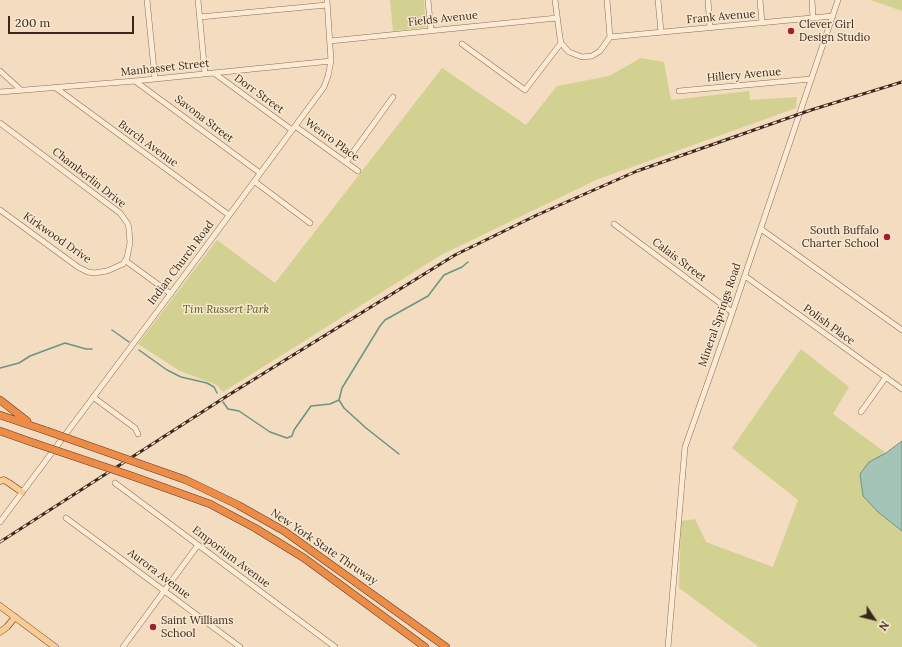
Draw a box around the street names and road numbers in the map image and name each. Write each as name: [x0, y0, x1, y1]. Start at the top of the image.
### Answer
street label: Frank Avenue: [686, 7, 756, 27]
street label: Fields Avenue: [408, 9, 478, 29]
street label: Manhasset Street: [120, 57, 210, 79]
street label: Hillery Avenue: [706, 65, 782, 85]
street label: Dorr Street: [232, 72, 286, 116]
street label: Savona Street: [172, 93, 236, 145]
street label: Wenro Place: [302, 116, 362, 164]
street label: Burch Avenue: [116, 118, 180, 170]
street label: Chamberlin Drive: [49, 145, 129, 211]
street label: Kirkwood Drive: [21, 210, 93, 266]
street label: Indian Church Road: [145, 218, 217, 308]
street label: Calais Street: [649, 235, 709, 285]
street label: Mineral Springs Road: [696, 261, 744, 369]
street label: Polish Place: [801, 302, 857, 348]
street label: New York State Thruway: [268, 506, 380, 588]
street label: Emporium Avenue: [189, 523, 273, 591]
street label: Aurora Avenue: [125, 546, 193, 602]

